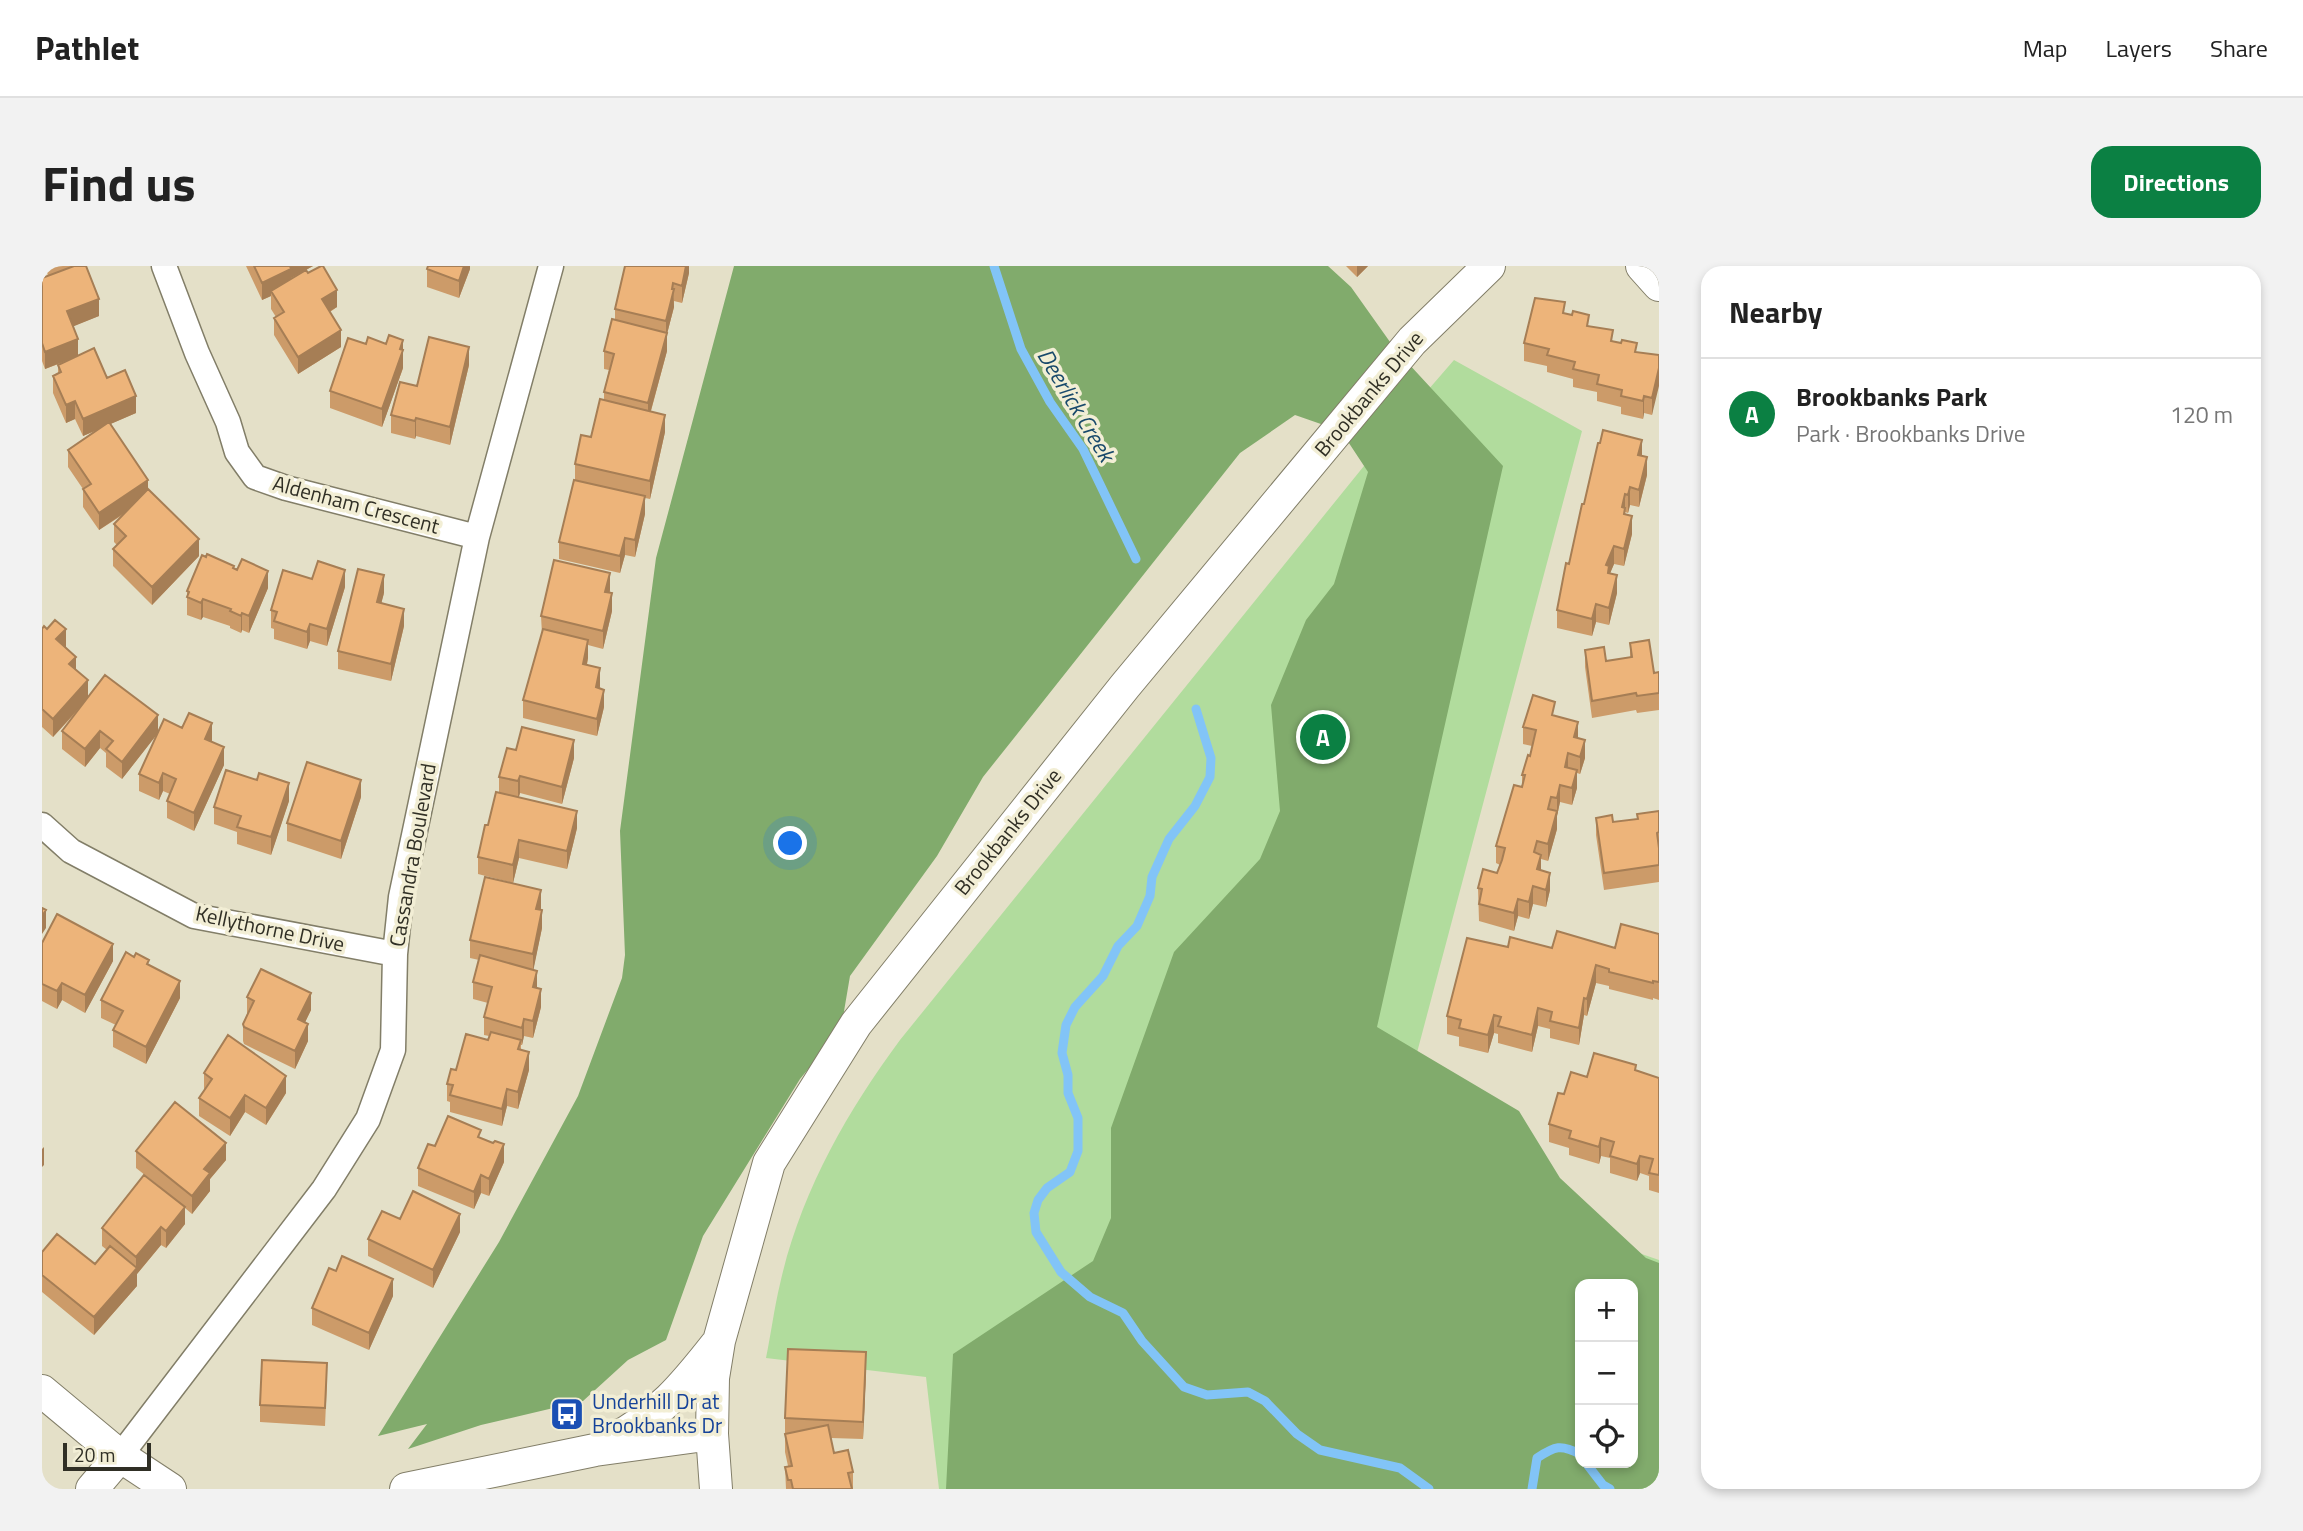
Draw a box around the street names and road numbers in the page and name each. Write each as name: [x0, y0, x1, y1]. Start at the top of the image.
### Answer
street label: Brookbanks Drive: [1306, 324, 1430, 463]
street label: Aldenham Crescent: [269, 466, 444, 542]
street label: Cassandra Boulevard: [380, 761, 444, 949]
street label: Brookbanks Drive: [946, 761, 1069, 902]
street label: Kellythorne Drive: [193, 897, 348, 959]

